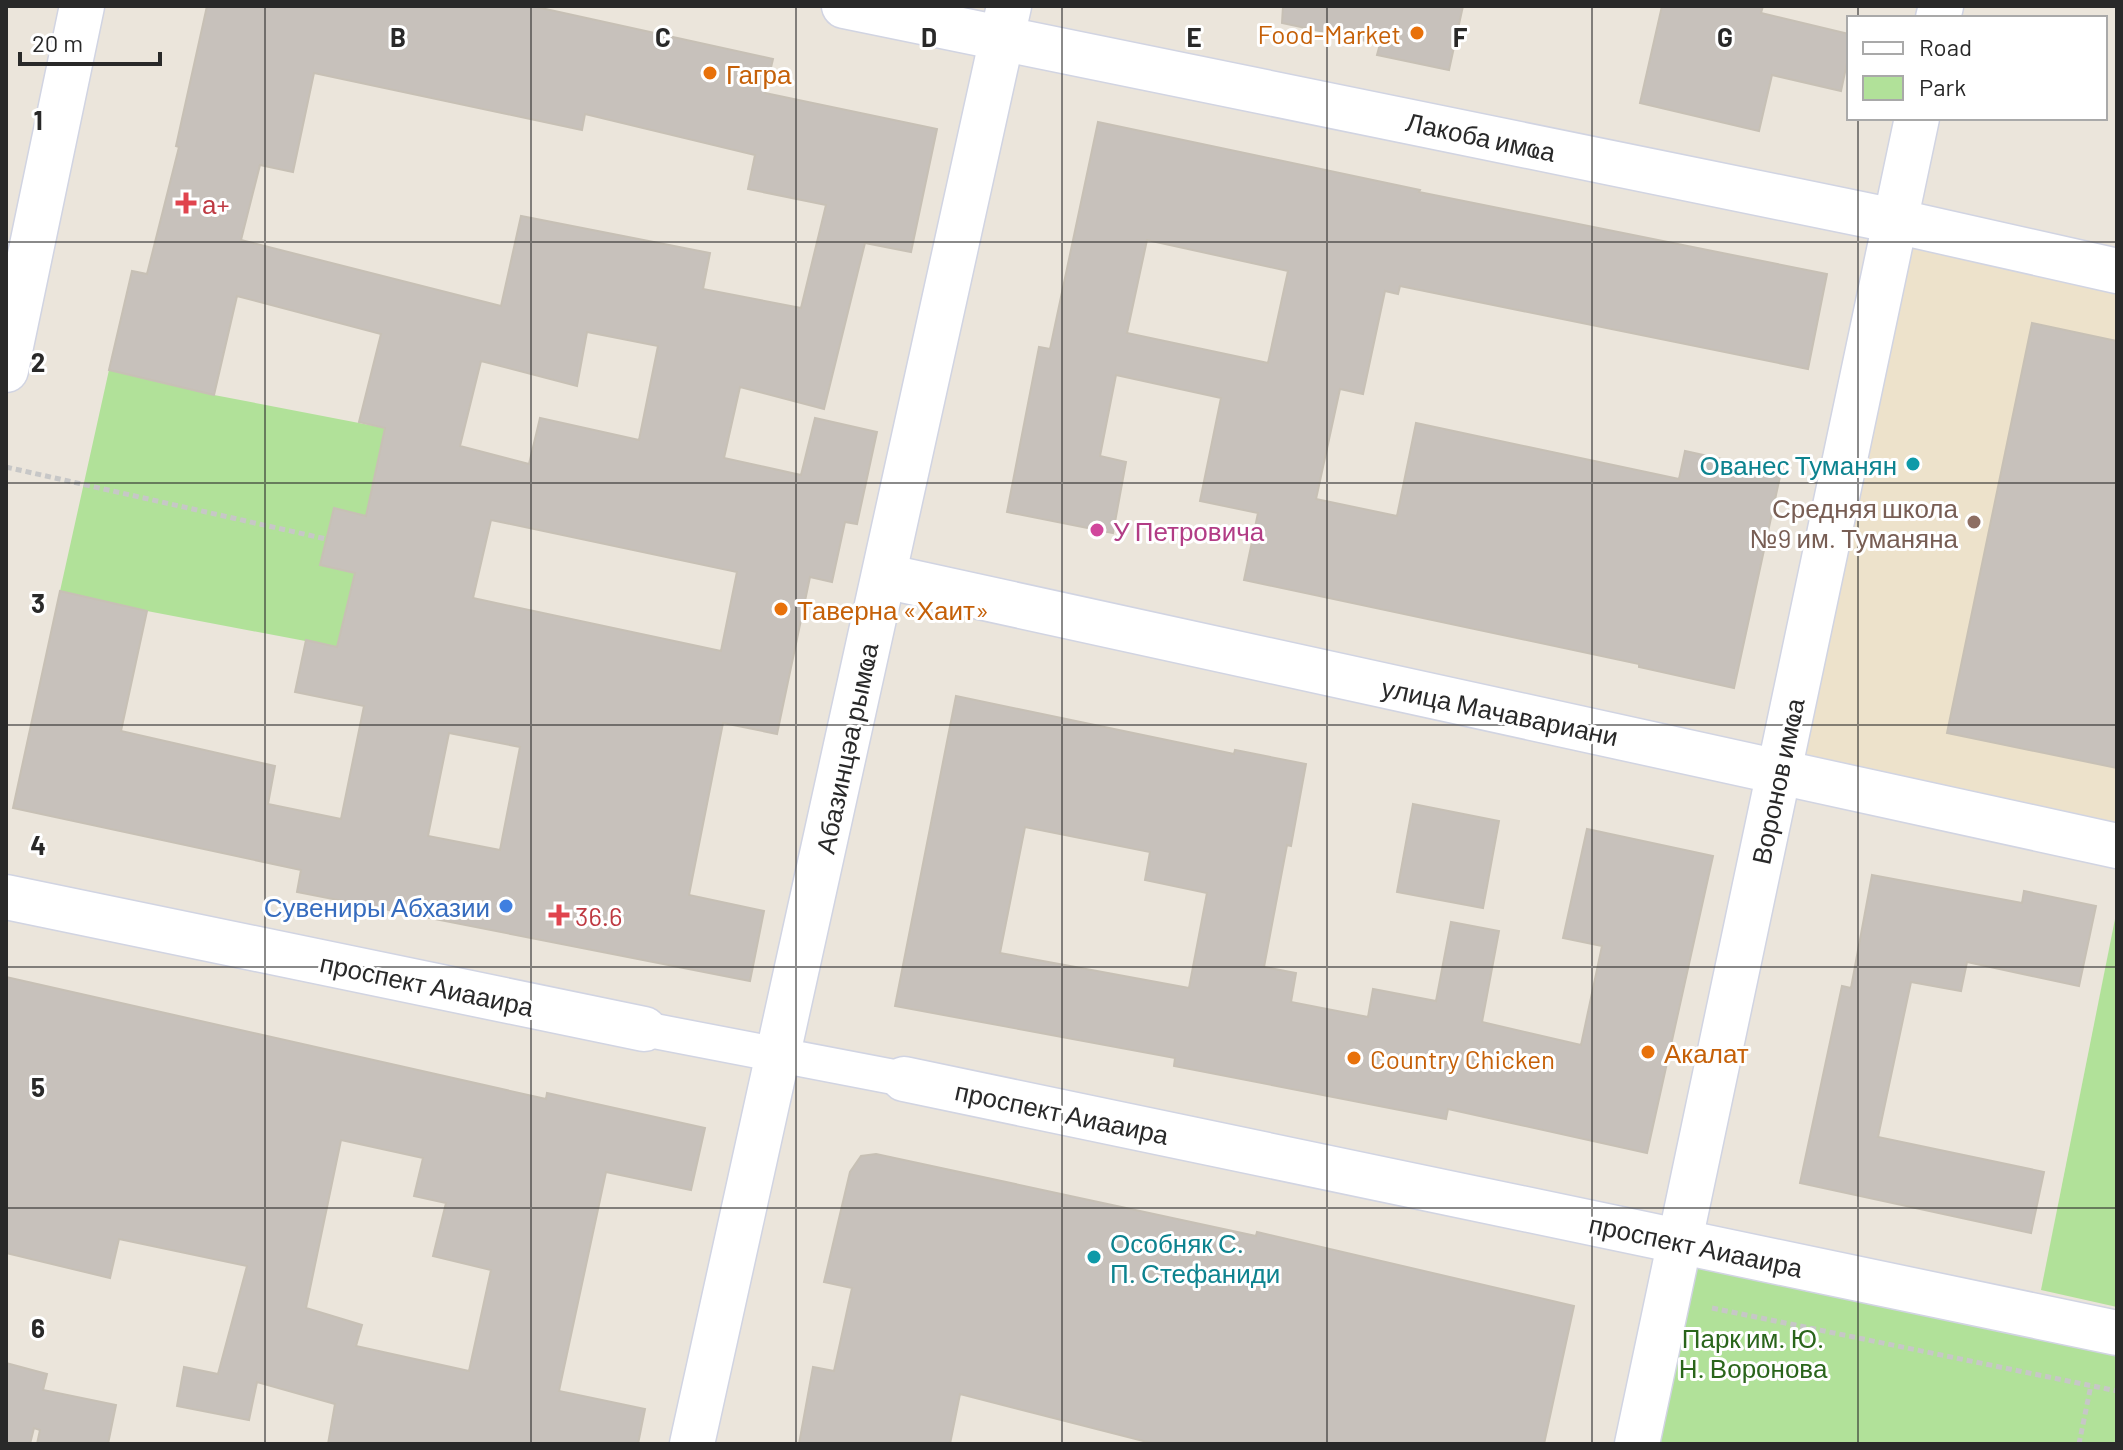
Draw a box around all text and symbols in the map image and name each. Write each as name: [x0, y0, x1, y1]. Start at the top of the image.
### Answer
scale bar: [20, 16, 160, 66]
legend: [1847, 16, 2107, 120]
place label: Food-Market: [1257, 18, 1401, 49]
text: B: [390, 21, 406, 52]
text: C: [655, 21, 671, 52]
text: D: [921, 21, 937, 52]
text: E: [1186, 21, 1202, 52]
text: F: [1453, 21, 1468, 52]
text: G: [1717, 21, 1733, 52]
marker: Food-Market: [1408, 24, 1426, 42]
text: 20 m: [32, 28, 83, 57]
text: Road: [1919, 32, 1972, 61]
place label: Гагра: [726, 58, 792, 89]
marker: Гагра: [701, 64, 719, 82]
text: Park: [1919, 72, 1966, 101]
text: 1: [33, 104, 43, 135]
street label: Лакоба имҩа: [1403, 105, 1559, 167]
place label: а+: [202, 188, 229, 219]
marker: а+: [177, 194, 195, 212]
text: 2: [31, 346, 45, 377]
place label: Ованес Туманян: [1700, 449, 1897, 480]
marker: Ованес Туманян: [1904, 455, 1922, 473]
place label: Средняя школа №9 им. Туманяна: [1750, 492, 1959, 553]
marker: Средняя школа №9 им. Туманяна: [1965, 513, 1983, 531]
place label: У Петровича: [1113, 515, 1265, 546]
marker: У Петровича: [1088, 521, 1106, 539]
text: 3: [31, 587, 45, 618]
place label: Таверна «Хаит»: [797, 594, 989, 625]
marker: Таверна «Хаит»: [772, 600, 790, 618]
street label: Абазинцәа рымҩа: [809, 639, 884, 856]
street label: улица Мачавариани: [1379, 671, 1621, 751]
street label: Воронов имҩа: [1744, 695, 1810, 867]
text: 4: [30, 829, 46, 860]
place label: Сувениры Абхазии: [264, 891, 490, 922]
marker: Сувениры Абхазии: [497, 897, 515, 915]
place label: 36.6: [575, 900, 622, 931]
marker: 36.6: [550, 906, 568, 924]
street label: проспект Аиааира: [317, 946, 537, 1022]
place label: Акалат: [1664, 1037, 1749, 1068]
place label: Country Chicken: [1370, 1043, 1555, 1074]
marker: Акалат: [1639, 1043, 1657, 1061]
marker: Country Chicken: [1345, 1049, 1363, 1067]
text: 5: [31, 1071, 45, 1102]
street label: проспект Аиааира: [952, 1074, 1172, 1150]
street label: проспект Аиааира: [1586, 1207, 1806, 1283]
place label: Особняк С. П. Стефаниди: [1110, 1227, 1280, 1288]
marker: Особняк С. П. Стефаниди: [1085, 1248, 1103, 1266]
text: 6: [31, 1312, 45, 1343]
park label: Парк им. Ю. Н. Воронова: [1679, 1322, 1828, 1383]

